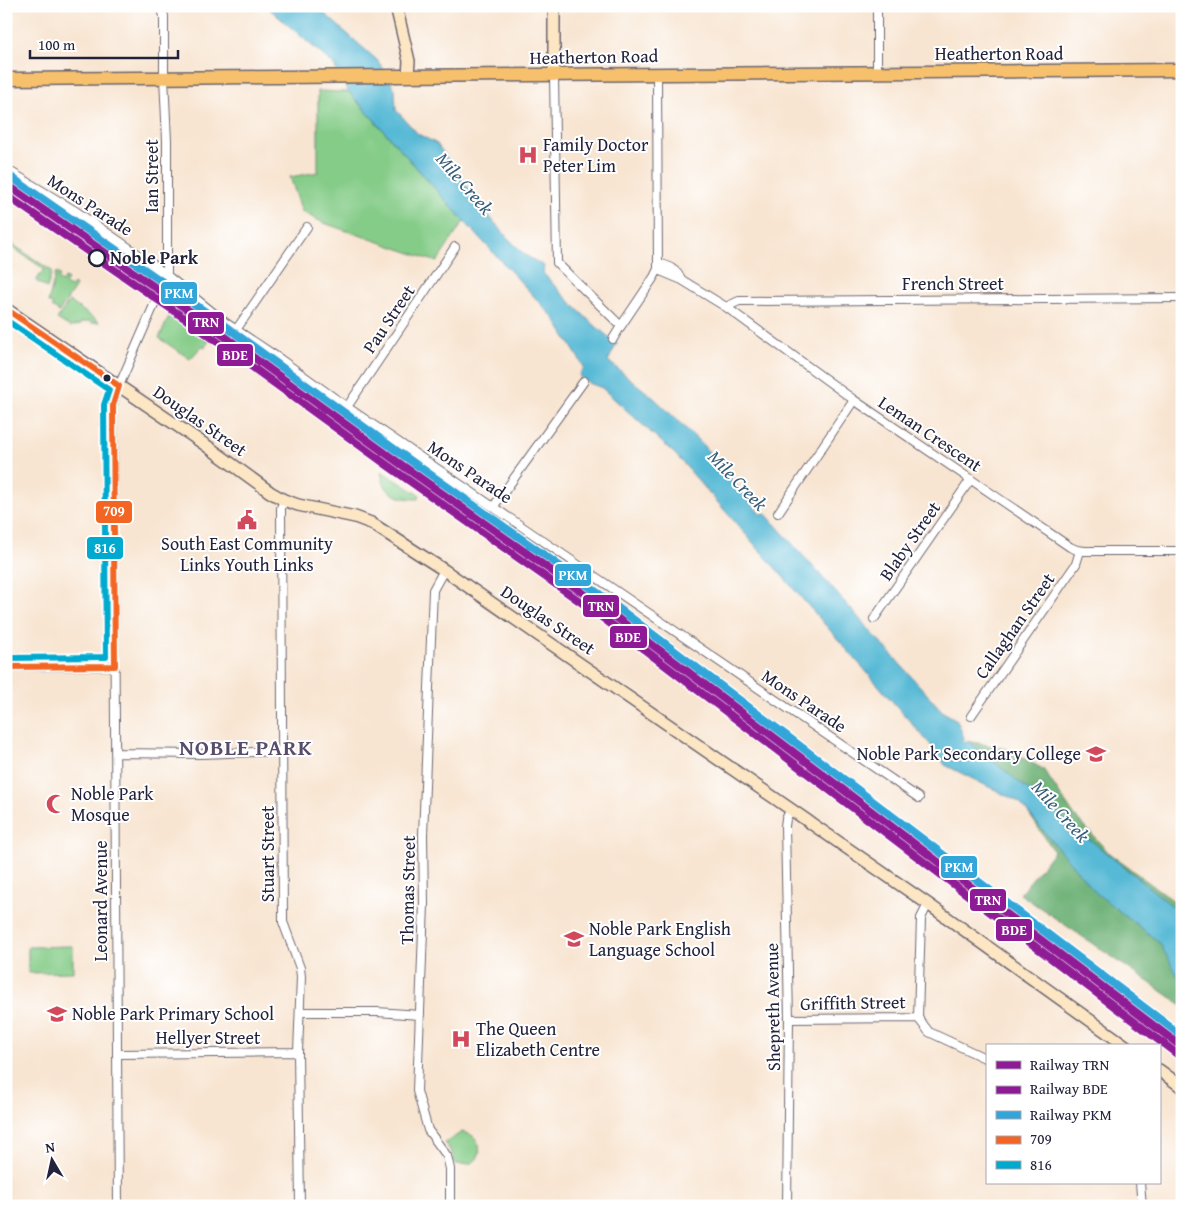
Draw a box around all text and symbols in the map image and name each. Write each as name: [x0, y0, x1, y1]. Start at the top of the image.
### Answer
scale bar: [30, 28, 178, 60]
text: 100 m: [38, 34, 76, 55]
street label: Heatherton Road: [935, 40, 1064, 67]
street label: Heatherton Road: [530, 42, 659, 71]
place label: Family Doctor Peter Lim: [543, 131, 649, 179]
street label: Ian Street: [138, 139, 165, 213]
hospital icon: Family Doctor Peter Lim: [517, 144, 539, 166]
water label: Mile Creek: [430, 145, 500, 221]
street label: Mons Parade: [42, 167, 138, 242]
place label: Noble Park: [110, 244, 199, 271]
marker: Noble Park: [88, 249, 106, 267]
street label: French Street: [902, 270, 1005, 297]
street label: Pau Street: [356, 279, 422, 358]
line badge: PKM: [160, 281, 198, 305]
text: PKM: [164, 283, 194, 303]
line badge: TRN: [187, 311, 225, 335]
text: TRN: [193, 312, 220, 332]
line badge: BDE: [216, 343, 254, 367]
text: BDE: [222, 345, 248, 365]
unlabelled marker: [102, 373, 112, 383]
street label: Douglas Street: [148, 378, 253, 463]
street label: Leman Crescent: [873, 389, 988, 479]
street label: Mons Parade: [422, 433, 518, 510]
water label: Mile Creek: [702, 443, 774, 517]
street label: Blaby Street: [872, 495, 947, 586]
line badge: 709: [95, 500, 133, 524]
text: 709: [103, 501, 125, 521]
public building icon: South East Community Links Youth Links: [236, 509, 258, 531]
place label: South East Community Links Youth Links: [161, 530, 333, 578]
line badge: 816: [86, 536, 124, 560]
text: 816: [94, 538, 116, 558]
line badge: PKM: [554, 563, 592, 587]
text: PKM: [558, 565, 588, 585]
street label: Callaghan Street: [968, 567, 1062, 684]
street label: Douglas Street: [496, 578, 602, 662]
line badge: TRN: [582, 594, 620, 618]
text: TRN: [588, 596, 615, 616]
line badge: BDE: [609, 625, 648, 649]
text: BDE: [615, 627, 641, 647]
street label: Mons Parade: [756, 662, 852, 739]
district label: NOBLE PARK: [179, 731, 313, 763]
place label: Noble Park Secondary College: [857, 740, 1081, 767]
school or university icon: Noble Park Secondary College: [1085, 743, 1107, 765]
water label: Mile Creek: [1025, 774, 1097, 849]
place label: Noble Park Mosque: [71, 780, 154, 828]
mosque icon: Noble Park Mosque: [45, 793, 67, 815]
street label: Stuart Street: [254, 805, 281, 902]
street label: Thomas Street: [393, 835, 422, 945]
street label: Leonard Avenue: [87, 840, 114, 962]
line badge: PKM: [940, 855, 978, 879]
text: PKM: [944, 857, 974, 877]
line badge: TRN: [969, 888, 1007, 912]
text: TRN: [975, 890, 1002, 910]
place label: Noble Park English Language School: [589, 915, 731, 963]
line badge: BDE: [995, 918, 1033, 942]
text: BDE: [1001, 920, 1027, 940]
school or university icon: Noble Park English Language School: [563, 928, 585, 950]
street label: Shepreth Avenue: [758, 943, 787, 1071]
street label: Griffith Street: [800, 988, 907, 1017]
place label: Noble Park Primary School: [72, 1000, 274, 1027]
school or university icon: Noble Park Primary School: [46, 1003, 68, 1025]
place label: The Queen Elizabeth Centre: [476, 1015, 600, 1063]
street label: Hellyer Street: [156, 1024, 261, 1051]
hospital icon: The Queen Elizabeth Centre: [450, 1028, 472, 1050]
legend: [986, 1044, 1160, 1184]
text: Railway TRN: [1030, 1054, 1109, 1075]
text: Railway BDE: [1030, 1078, 1108, 1099]
text: Railway PKM: [1030, 1104, 1112, 1125]
text: 709: [1030, 1128, 1052, 1149]
north arrow: [28, 1134, 78, 1184]
text: N: [44, 1136, 57, 1158]
text: 816: [1030, 1154, 1052, 1175]

